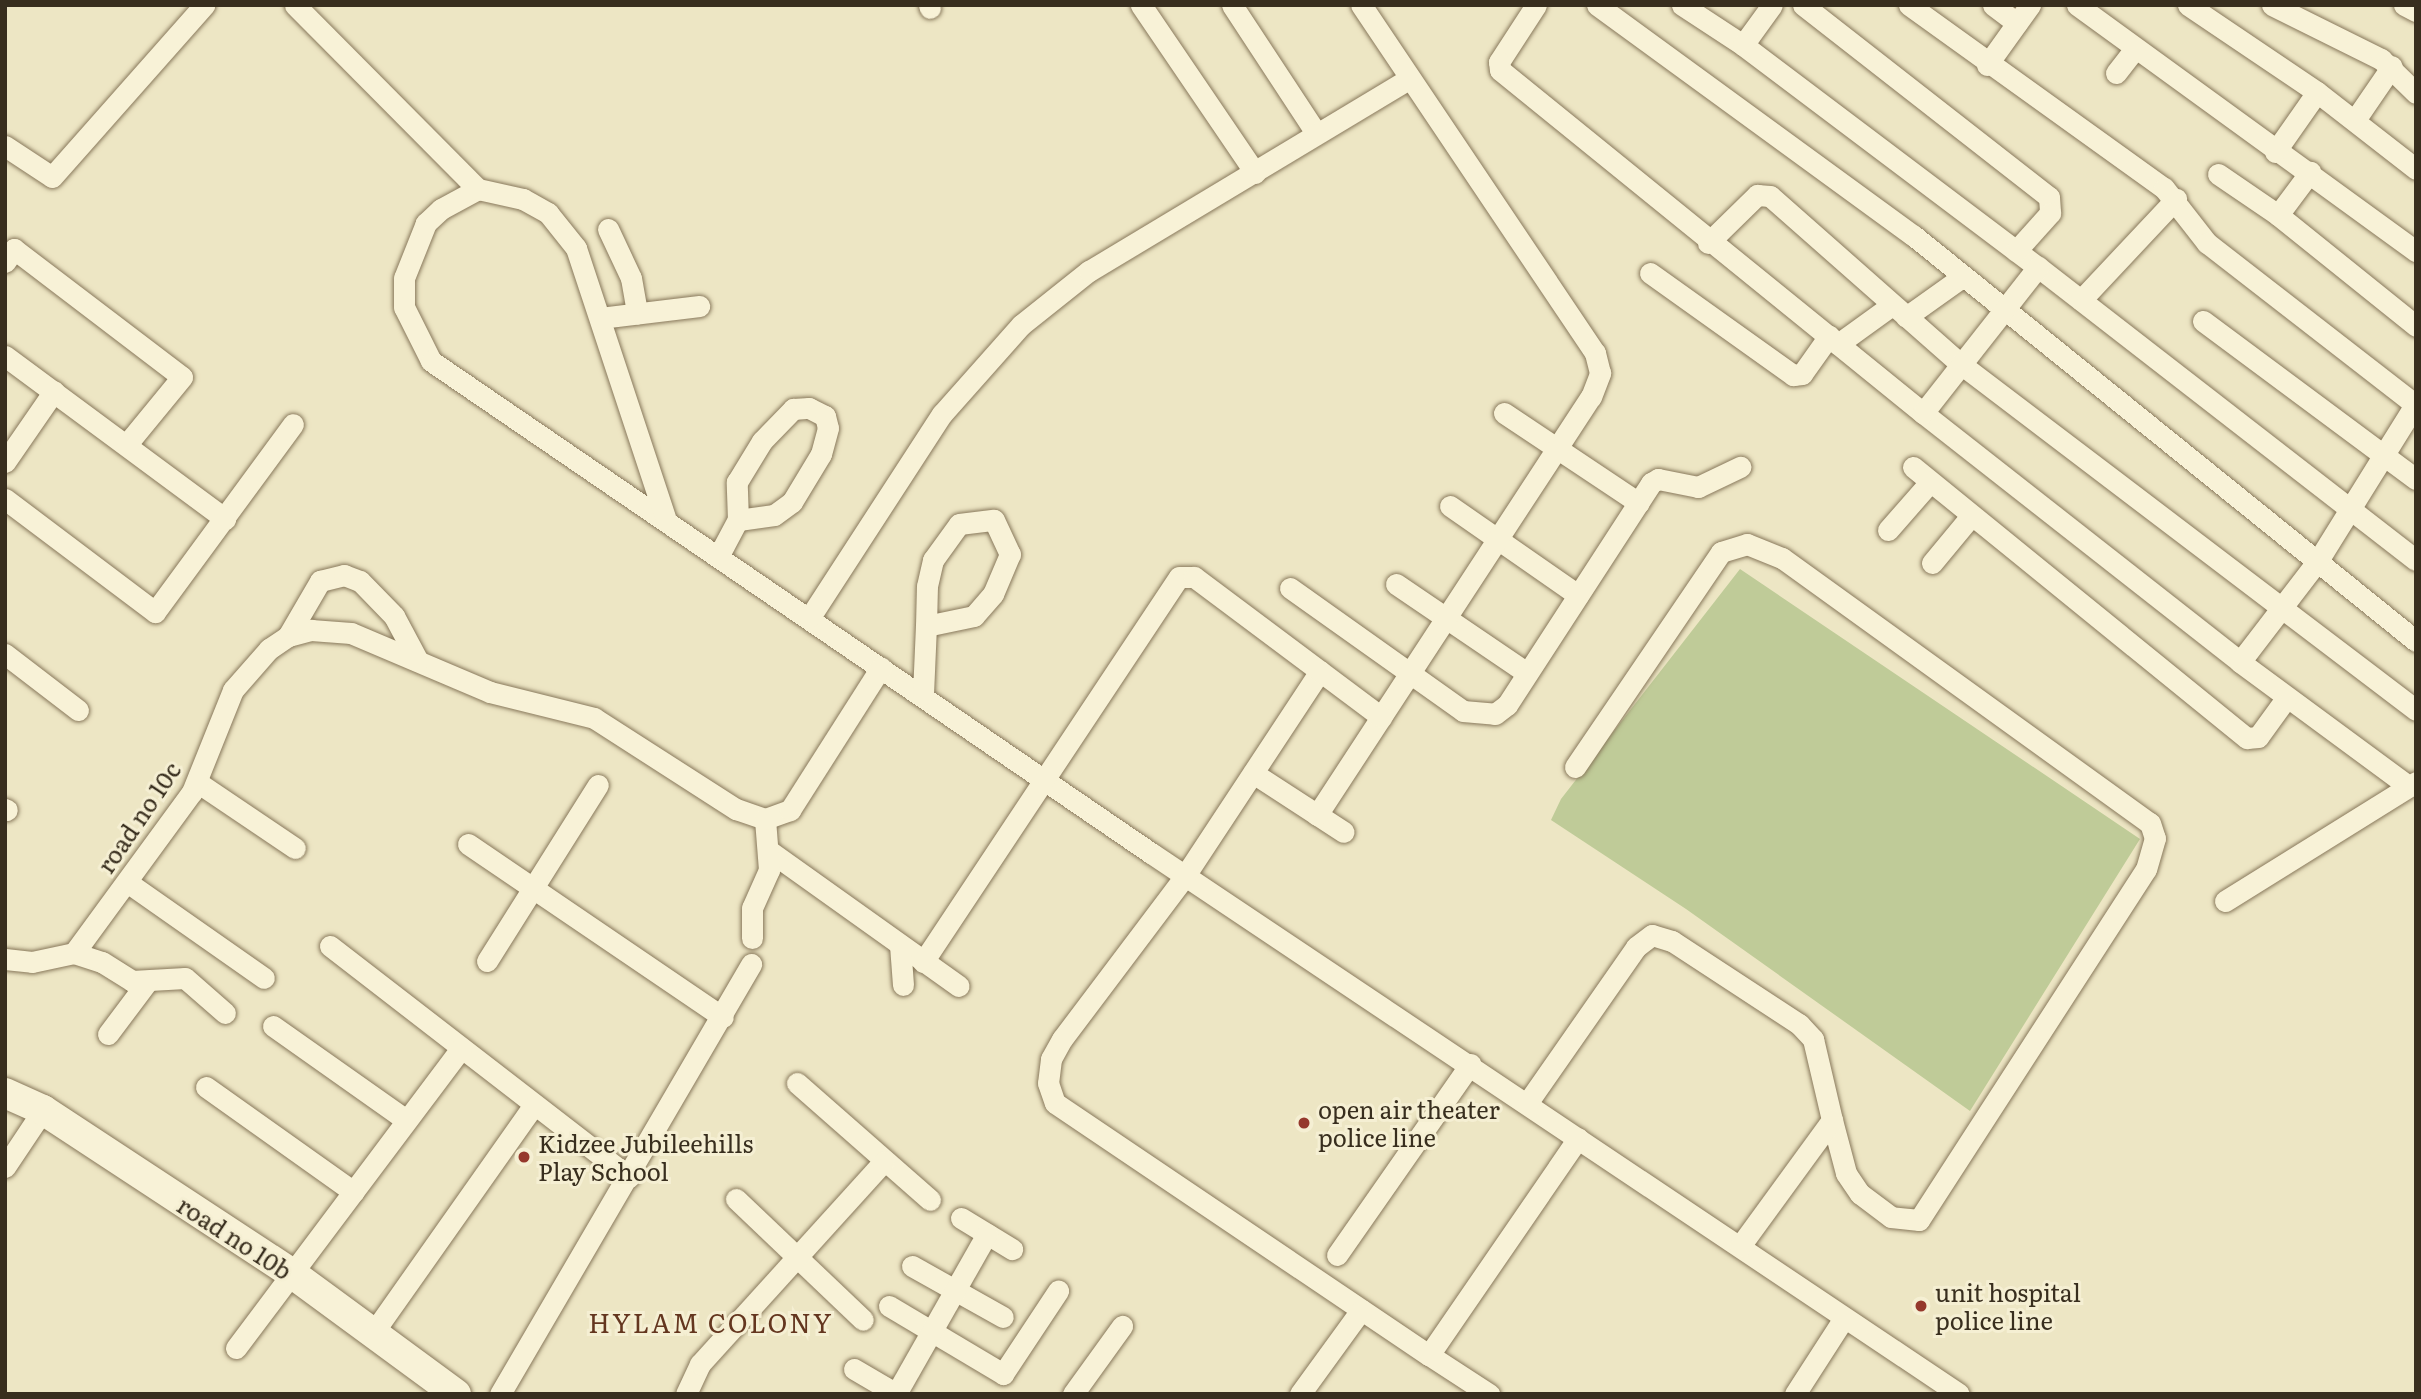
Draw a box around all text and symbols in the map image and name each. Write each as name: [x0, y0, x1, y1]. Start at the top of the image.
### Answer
street label: road no 10c: [90, 756, 186, 878]
place label: open air theater police line: [1318, 1095, 1500, 1151]
marker: open air theater police line: [1296, 1115, 1312, 1131]
place label: Kidzee Jubileehills Play School: [538, 1129, 753, 1185]
marker: Kidzee Jubileehills Play School: [516, 1149, 532, 1165]
street label: road no 10b: [173, 1189, 297, 1285]
place label: unit hospital police line: [1935, 1278, 2081, 1334]
marker: unit hospital police line: [1913, 1298, 1929, 1314]
district label: HYLAM COLONY: [590, 1306, 832, 1338]

